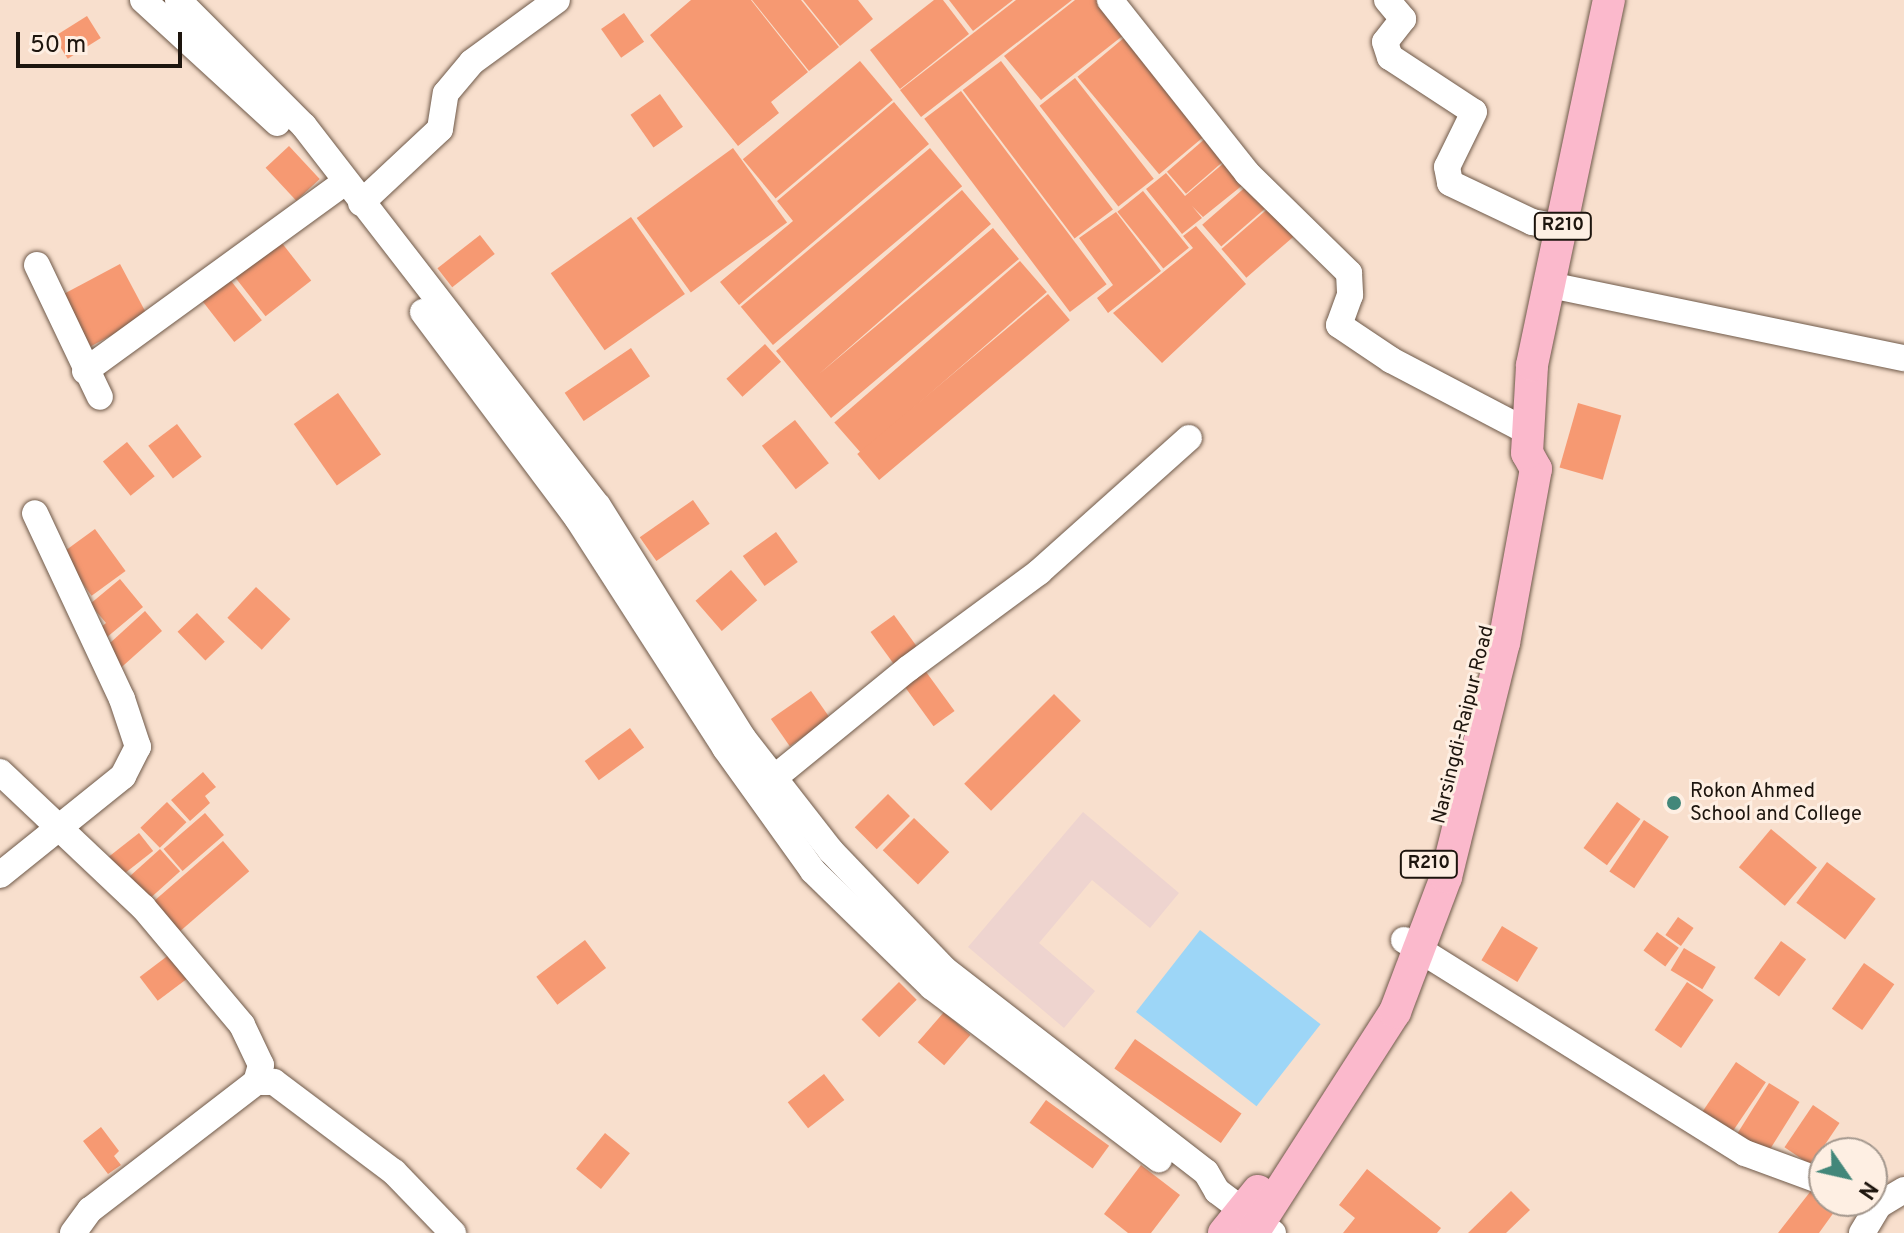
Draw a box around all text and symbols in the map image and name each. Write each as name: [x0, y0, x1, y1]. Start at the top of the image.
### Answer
scale bar: [20, 16, 186, 66]
text: 50 m: [30, 31, 86, 61]
road number: R210: [1533, 212, 1593, 240]
street label: Narsingdi-Raipur Road: [1428, 623, 1500, 827]
place label: Rokon Ahmed School and College: [1690, 780, 1862, 827]
marker: Rokon Ahmed School and College: [1665, 794, 1683, 812]
road number: R210: [1399, 850, 1459, 878]
north arrow: [1808, 1137, 1888, 1217]
text: N: [1851, 1175, 1882, 1204]

